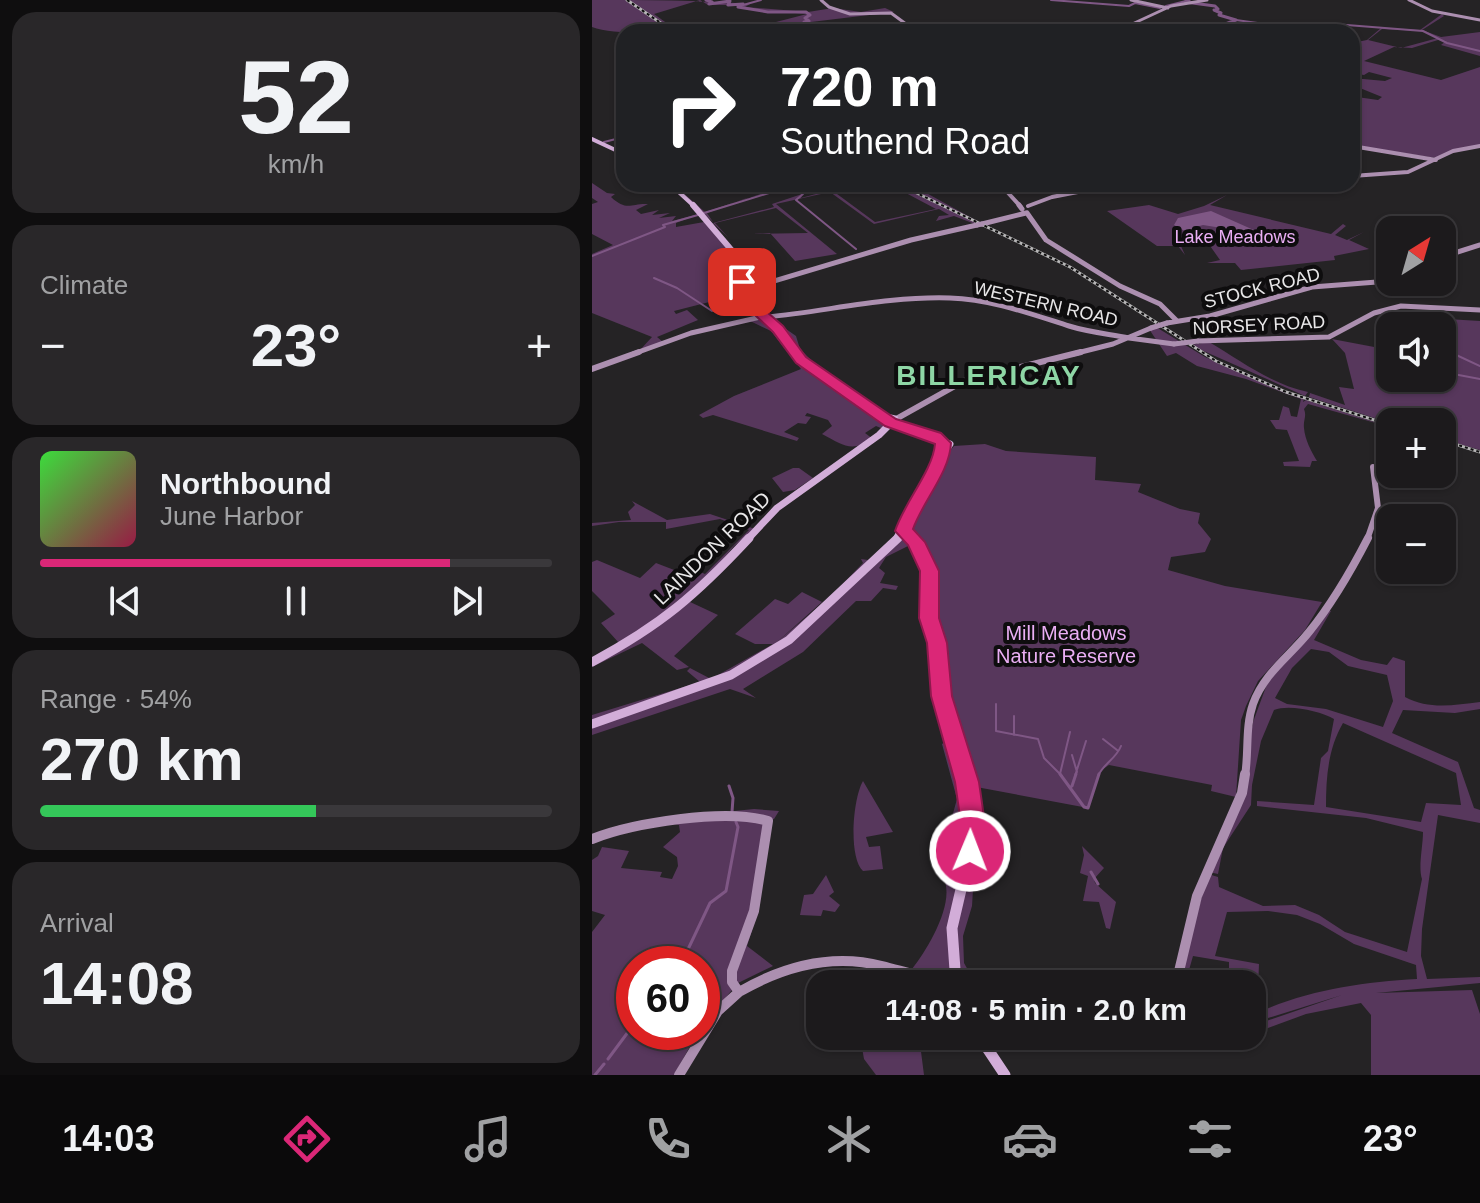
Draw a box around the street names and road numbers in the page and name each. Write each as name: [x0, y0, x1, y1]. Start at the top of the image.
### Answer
street label: STOCK ROAD: [1202, 264, 1322, 312]
street label: WESTERN ROAD: [972, 278, 1120, 330]
street label: NORSEY ROAD: [1192, 312, 1326, 338]
street label: LAINDON ROAD: [650, 487, 774, 609]

